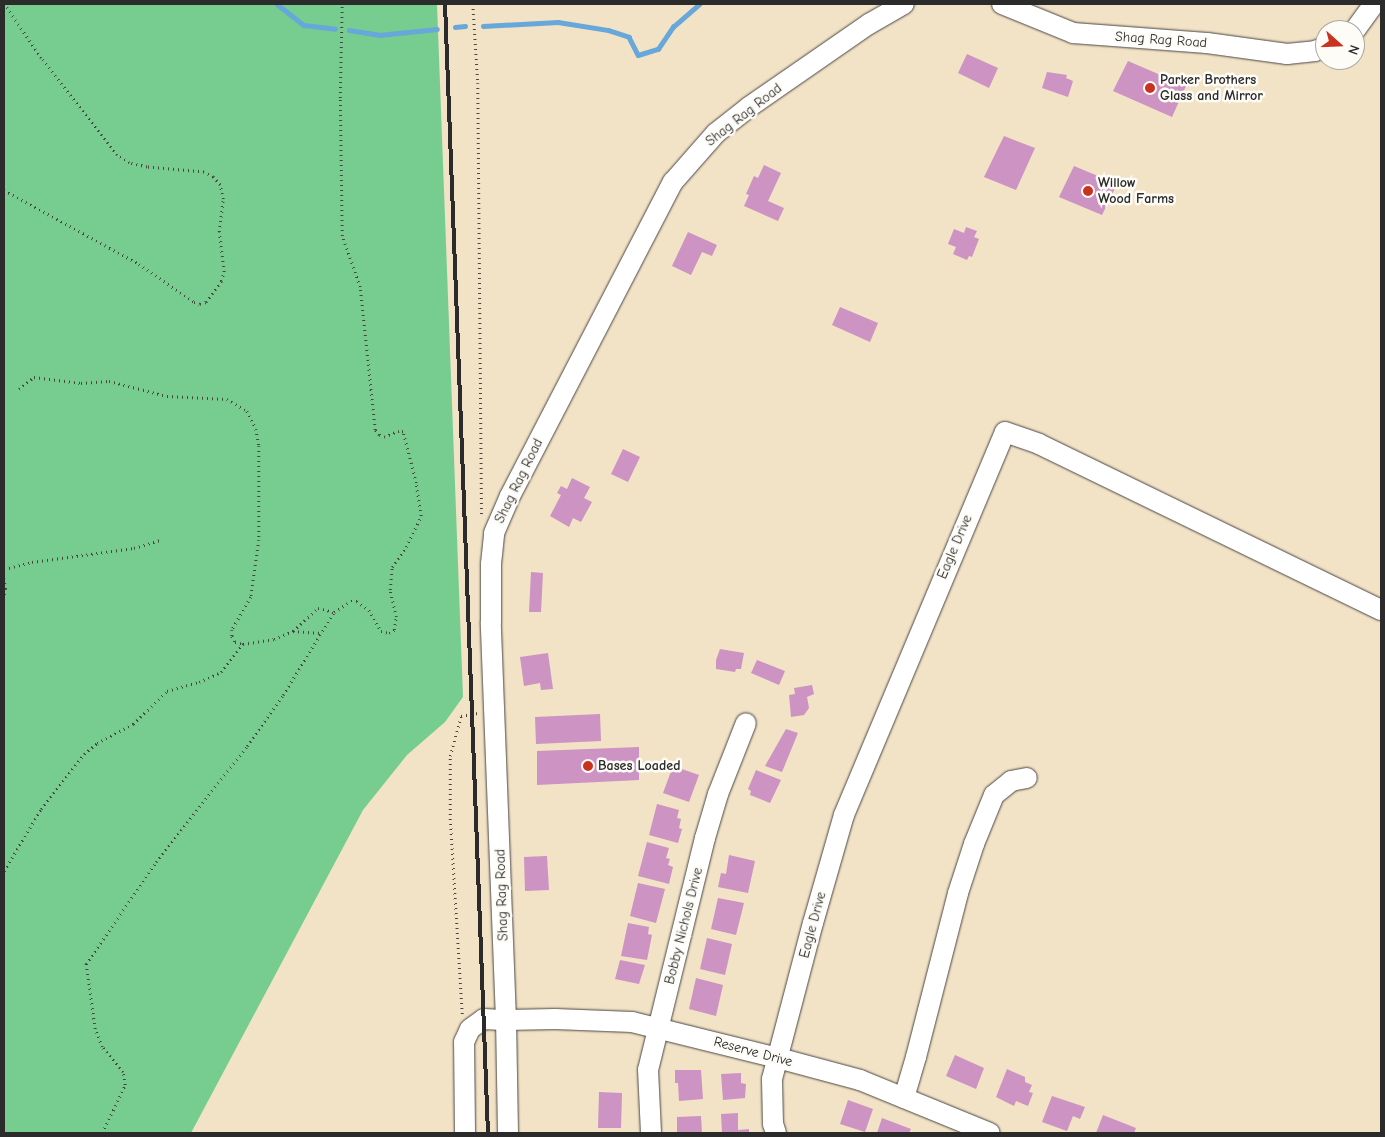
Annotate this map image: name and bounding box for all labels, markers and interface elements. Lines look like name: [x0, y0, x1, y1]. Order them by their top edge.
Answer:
north arrow: [1315, 20, 1365, 70]
street label: Shag Rag Road: [1114, 28, 1208, 52]
text: N: [1344, 43, 1363, 57]
place label: Parker Brothers Glass and Mirror: [1160, 72, 1263, 104]
street label: Shag Rag Road: [702, 80, 786, 150]
marker: Parker Brothers Glass and Mirror: [1144, 82, 1156, 94]
place label: Willow Wood Farms: [1098, 175, 1174, 208]
marker: Willow Wood Farms: [1082, 185, 1094, 197]
street label: Shag Rag Road: [491, 436, 547, 526]
street label: Eagle Drive: [934, 512, 976, 582]
place label: Bases Loaded: [598, 758, 680, 774]
marker: Bases Loaded: [582, 760, 594, 772]
street label: Shag Rag Road: [492, 849, 512, 941]
street label: Bobby Nichols Drive: [661, 866, 707, 986]
street label: Eagle Drive: [796, 890, 830, 960]
street label: Reserve Drive: [712, 1033, 794, 1071]

